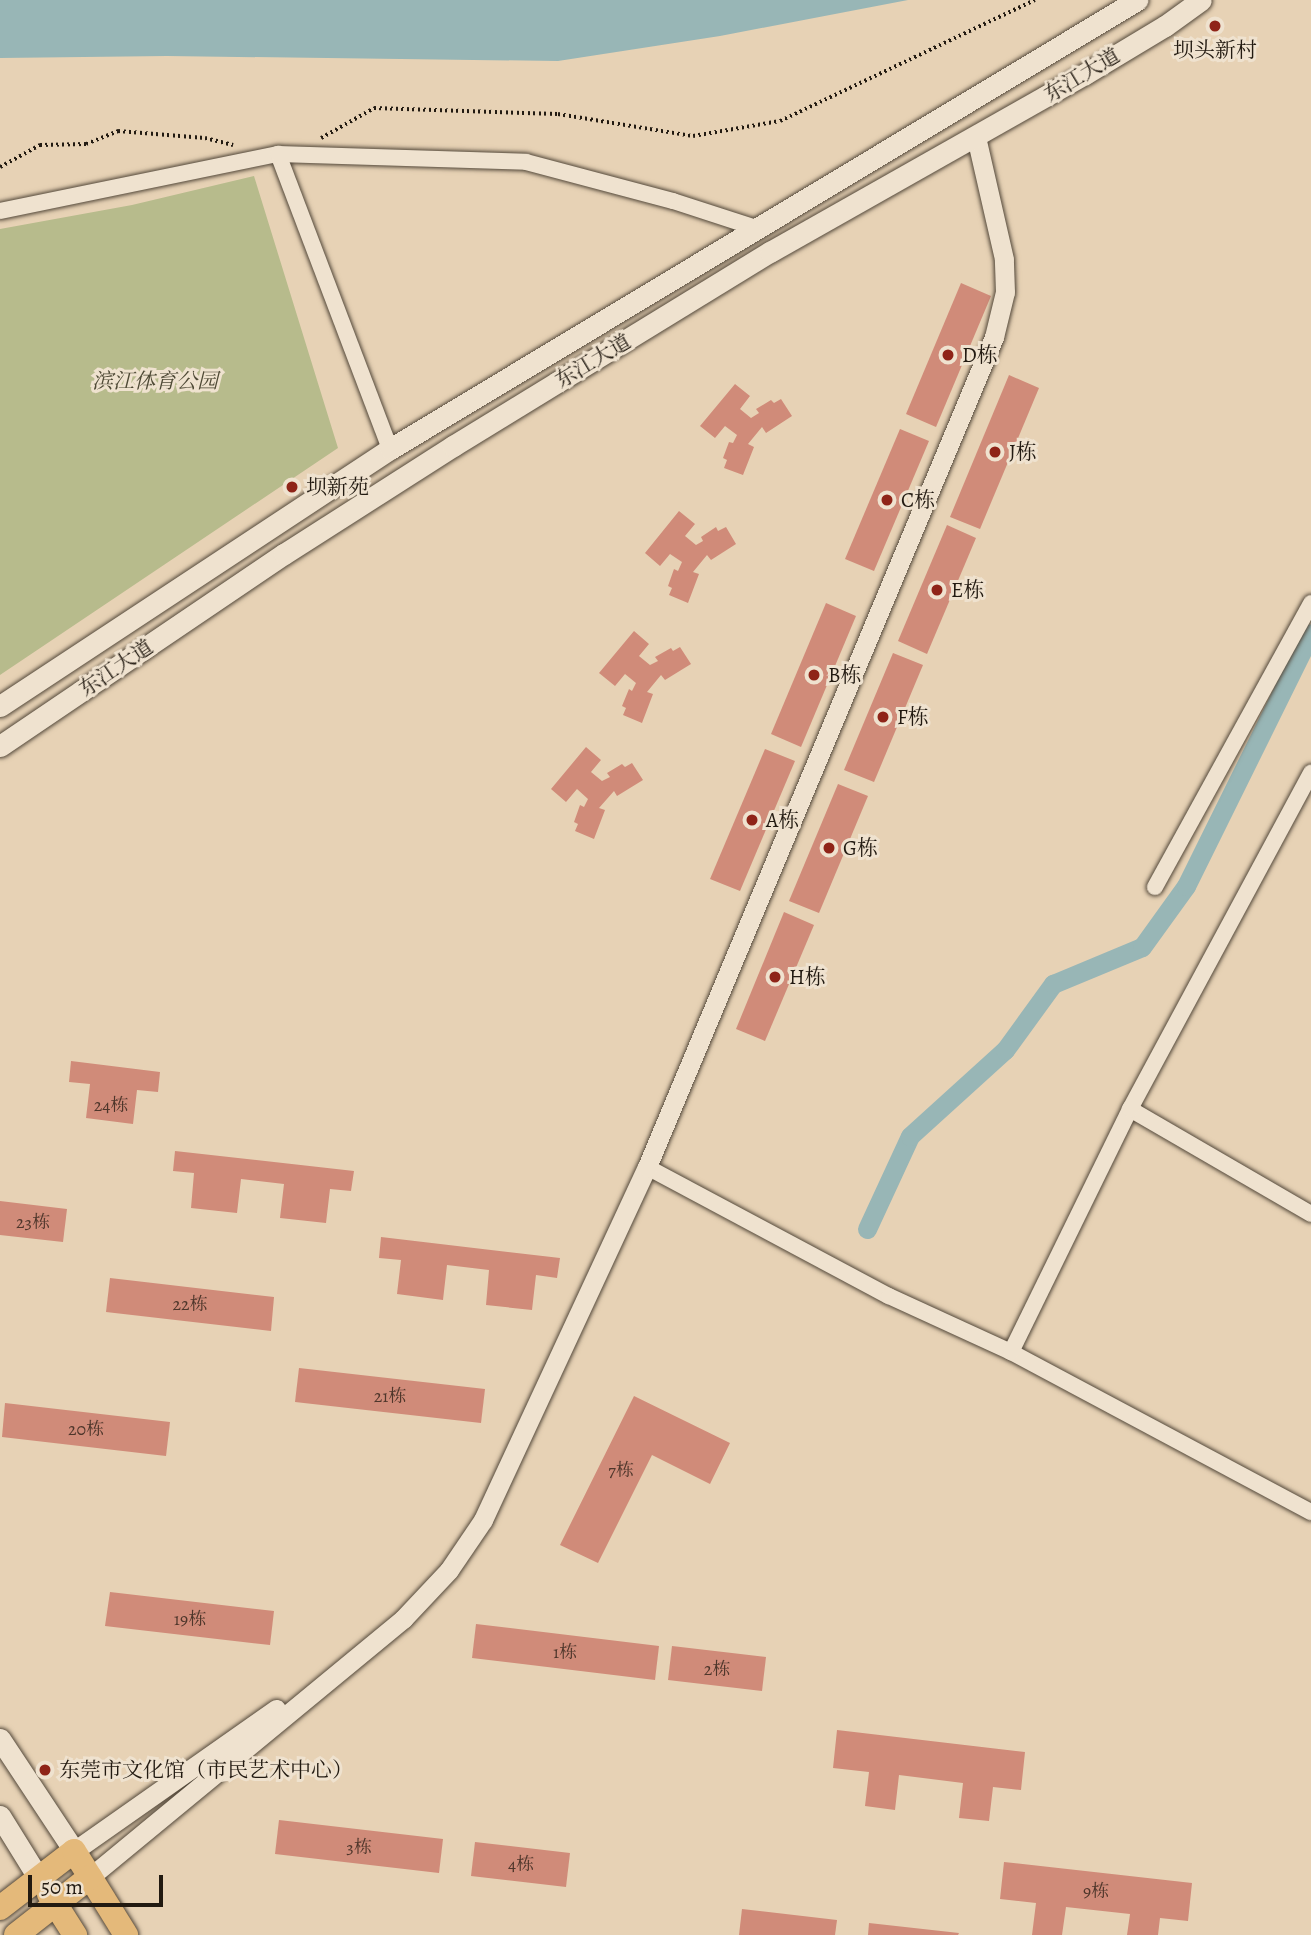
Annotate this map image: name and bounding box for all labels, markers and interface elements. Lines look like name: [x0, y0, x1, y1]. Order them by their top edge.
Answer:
marker: 坝头新村: [1207, 18, 1223, 34]
place label: 坝头新村: [1173, 37, 1257, 63]
street label: 东江大道: [1040, 43, 1124, 107]
street label: 东江大道: [551, 329, 635, 393]
place label: D栋: [962, 342, 998, 368]
marker: D栋: [940, 347, 956, 363]
park label: 滨江体育公园: [92, 368, 218, 394]
place label: J栋: [1009, 439, 1037, 465]
marker: J栋: [987, 444, 1003, 460]
place label: 坝新苑: [306, 474, 369, 500]
marker: 坝新苑: [284, 479, 300, 495]
place label: C栋: [901, 487, 935, 513]
marker: C栋: [879, 492, 895, 508]
place label: E栋: [951, 577, 984, 603]
marker: E栋: [929, 582, 945, 598]
street label: 东江大道: [74, 634, 158, 702]
place label: B栋: [828, 662, 862, 688]
marker: B栋: [806, 667, 822, 683]
place label: F栋: [897, 704, 929, 730]
marker: F栋: [875, 709, 891, 725]
place label: A栋: [766, 807, 799, 833]
marker: A栋: [744, 812, 760, 828]
place label: G栋: [843, 835, 878, 861]
marker: G栋: [821, 840, 837, 856]
place label: H栋: [789, 964, 826, 990]
marker: H栋: [767, 969, 783, 985]
house number: 24栋: [94, 1094, 128, 1116]
house number: 23栋: [16, 1211, 50, 1233]
house number: 22栋: [172, 1293, 208, 1315]
house number: 21栋: [374, 1385, 406, 1407]
house number: 20栋: [68, 1418, 104, 1440]
house number: 7栋: [608, 1459, 634, 1481]
house number: 19栋: [174, 1608, 206, 1630]
house number: 1栋: [553, 1641, 577, 1663]
house number: 2栋: [704, 1658, 730, 1680]
place label: 东莞市文化馆（市民艺术中心）: [59, 1757, 353, 1783]
marker: 东莞市文化馆（市民艺术中心）: [37, 1762, 53, 1778]
house number: 3栋: [346, 1836, 372, 1858]
house number: 4栋: [508, 1853, 534, 1875]
scale bar: [32, 1862, 166, 1906]
text: 50 m: [41, 1873, 83, 1901]
house number: 9栋: [1083, 1880, 1109, 1902]

